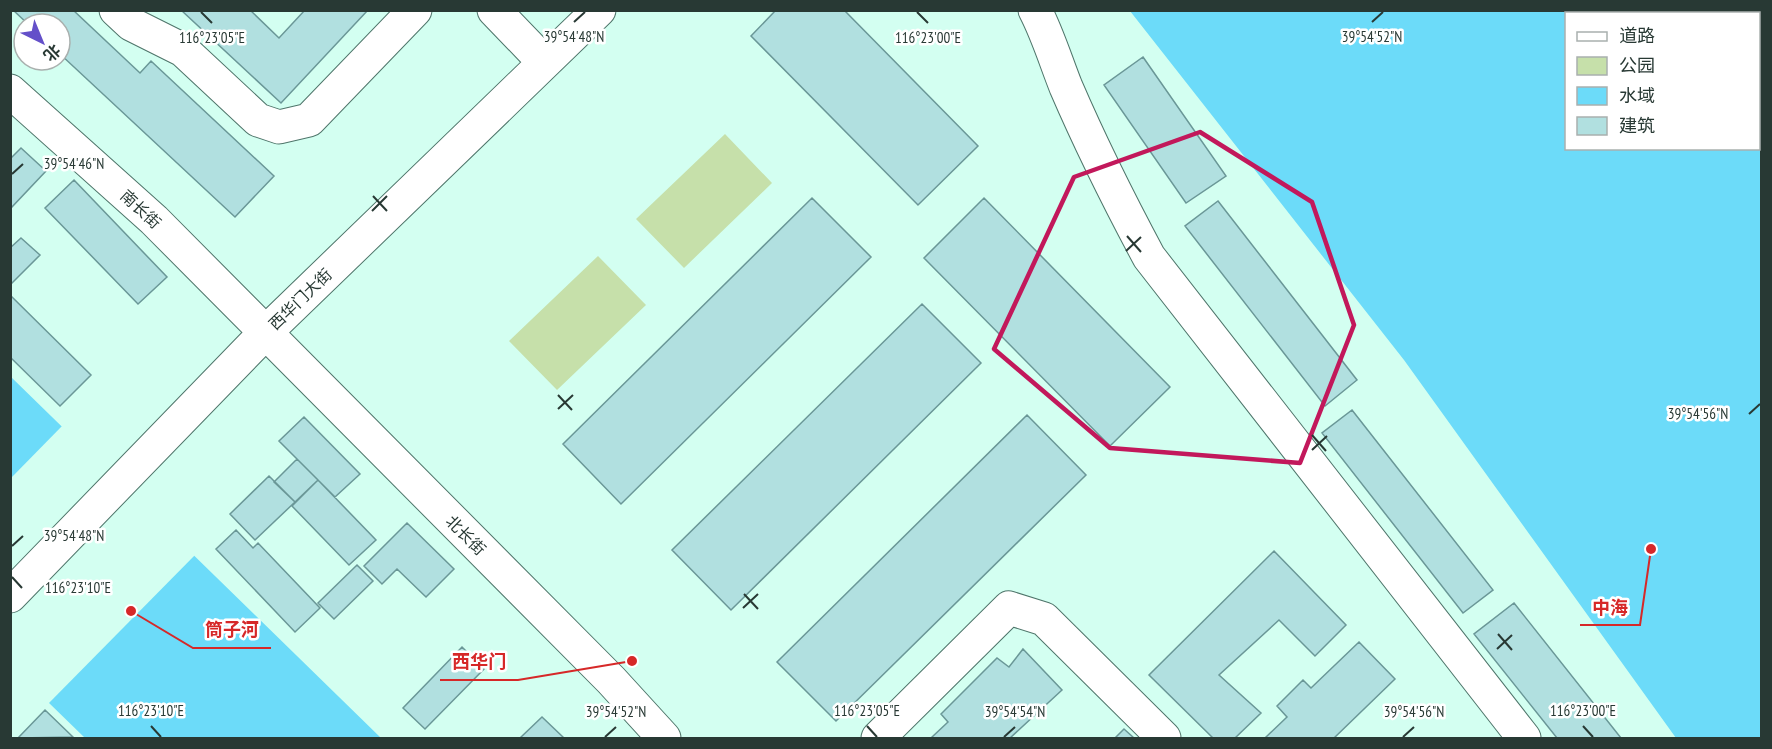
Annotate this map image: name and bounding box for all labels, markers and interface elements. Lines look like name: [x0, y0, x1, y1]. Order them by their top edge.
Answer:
north arrow: [12, 12, 72, 72]
legend: [1565, 12, 1760, 150]
text: 道路: [1619, 24, 1655, 47]
text: 39°54'48"N: [544, 27, 604, 46]
text: 39°54'52"N: [1342, 27, 1402, 46]
text: 116°23'05"E: [179, 28, 245, 47]
text: 116°23'00"E: [895, 28, 961, 47]
text: 北: [40, 40, 65, 66]
text: 公园: [1619, 54, 1655, 77]
text: 水域: [1619, 84, 1655, 107]
text: 建筑: [1619, 114, 1655, 137]
text: 39°54'46"N: [44, 154, 104, 173]
street label: 南长街: [117, 185, 165, 233]
street label: 西华门大街: [264, 264, 336, 334]
text: 39°54'56"N: [1668, 404, 1728, 423]
street label: 北长街: [442, 511, 490, 559]
text: 39°54'48"N: [44, 526, 104, 545]
text: 116°23'10"E: [45, 578, 111, 597]
callout: 中海: [1580, 589, 1640, 625]
text: 中海: [1592, 596, 1628, 619]
callout: 筒子河: [193, 612, 271, 648]
text: 筒子河: [205, 618, 259, 641]
callout: 西华门: [440, 644, 518, 680]
text: 西华门: [452, 650, 506, 673]
text: 116°23'10"E: [118, 701, 184, 720]
text: 116°23'05"E: [834, 701, 900, 720]
text: 116°23'00"E: [1550, 701, 1616, 720]
text: 39°54'52"N: [586, 702, 646, 721]
text: 39°54'54"N: [985, 702, 1045, 721]
text: 39°54'56"N: [1384, 702, 1444, 721]

